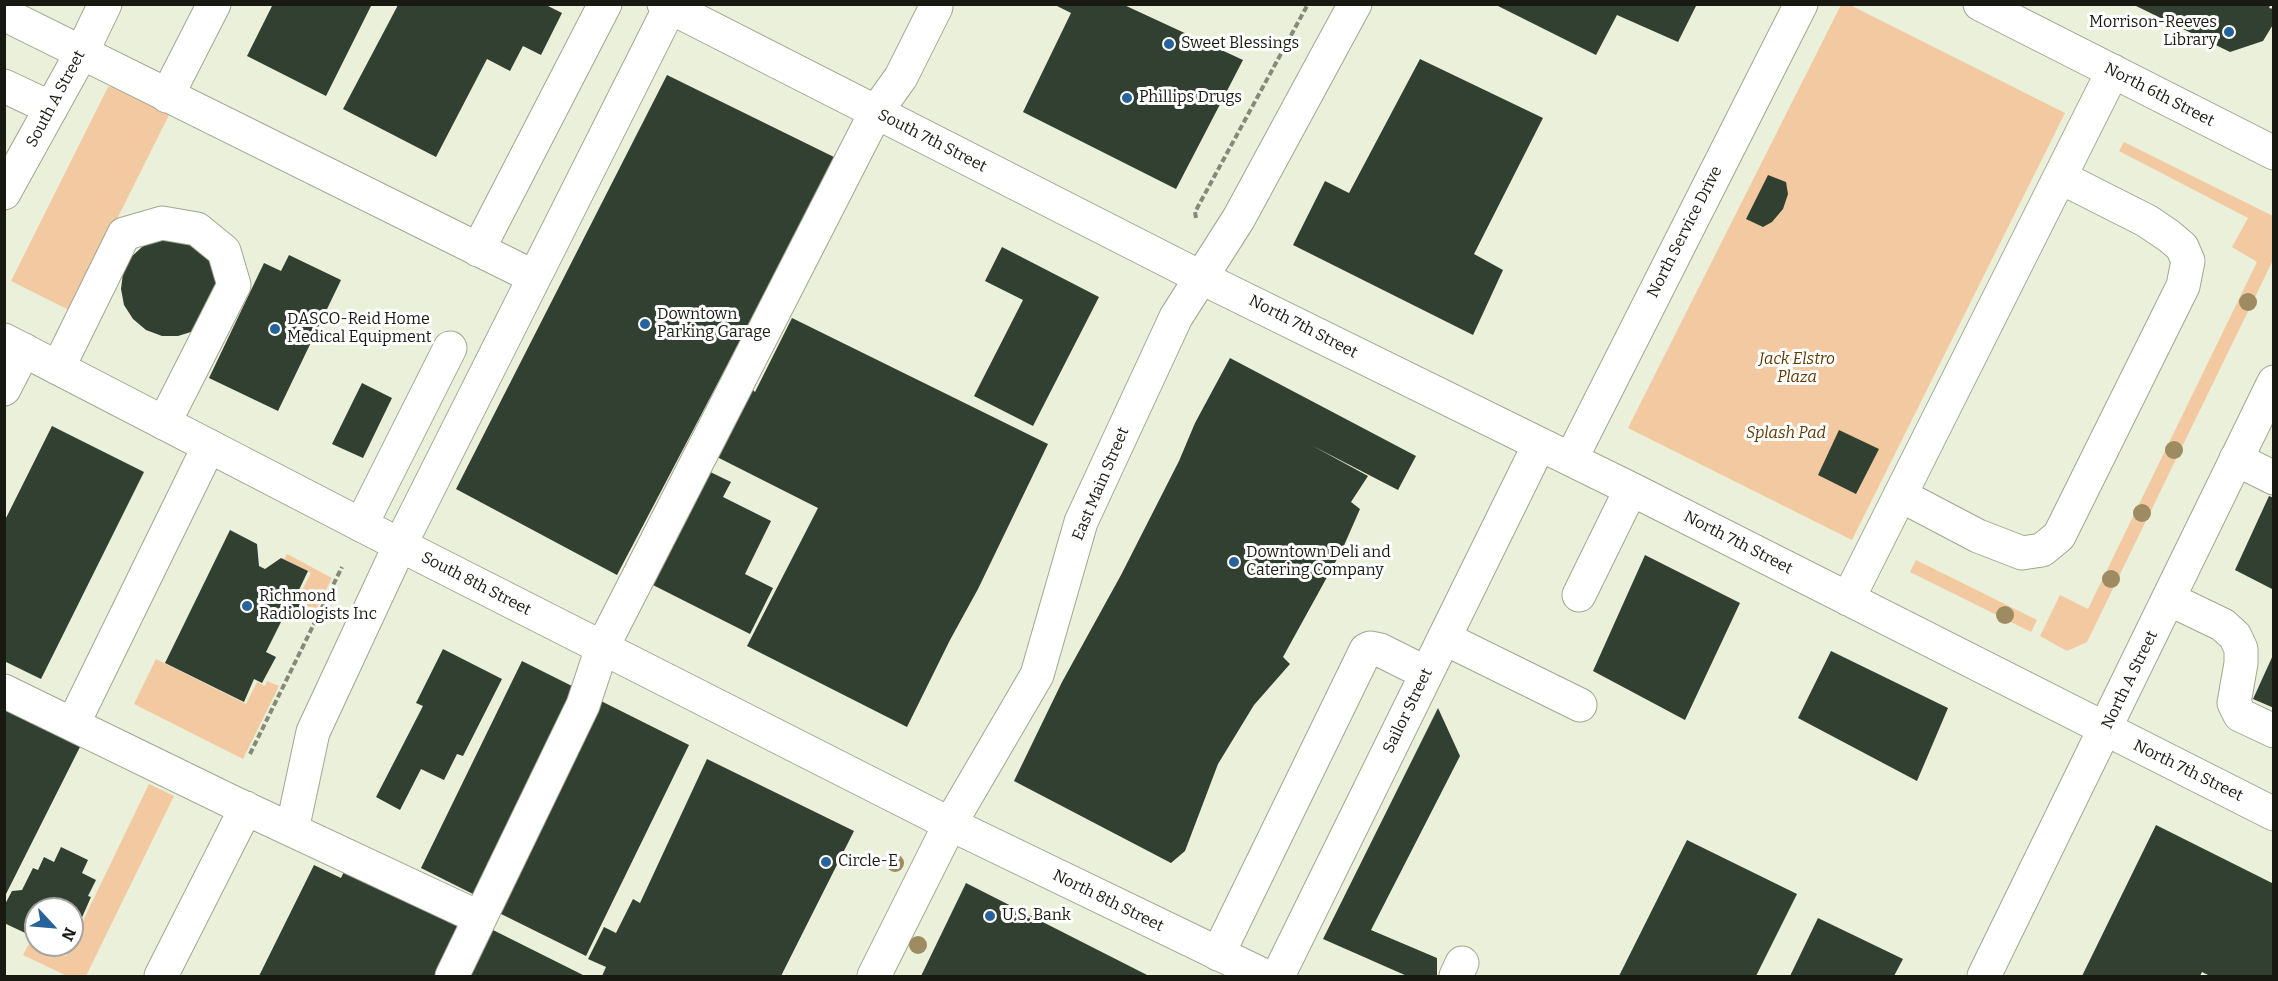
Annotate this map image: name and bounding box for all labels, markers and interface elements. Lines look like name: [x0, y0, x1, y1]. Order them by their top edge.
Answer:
place label: Morrison-Reeves Library: [2089, 13, 2217, 51]
marker: Morrison-Reeves Library: [2222, 25, 2236, 39]
place label: Sweet Blessings: [1181, 34, 1299, 54]
marker: Sweet Blessings: [1162, 37, 1176, 51]
street label: South A Street: [22, 47, 90, 151]
street label: North 6th Street: [2101, 59, 2217, 131]
place label: Phillips Drugs: [1139, 88, 1242, 108]
marker: Phillips Drugs: [1120, 91, 1134, 105]
street label: South 7th Street: [875, 105, 989, 177]
street label: North Service Drive: [1643, 163, 1727, 301]
street label: North 7th Street: [1245, 291, 1361, 363]
place label: Downtown Parking Garage: [657, 305, 771, 343]
place label: DASCO-Reid Home Medical Equipment: [287, 310, 432, 348]
marker: Downtown Parking Garage: [638, 317, 652, 331]
marker: DASCO-Reid Home Medical Equipment: [268, 322, 282, 336]
park label: Jack Elstro Plaza: [1759, 350, 1835, 388]
park label: Splash Pad: [1746, 424, 1826, 444]
street label: East Main Street: [1069, 425, 1133, 543]
street label: North 7th Street: [1680, 507, 1796, 579]
place label: Downtown Deli and Catering Company: [1246, 543, 1391, 581]
street label: South 8th Street: [418, 548, 534, 620]
marker: Downtown Deli and Catering Company: [1227, 555, 1241, 569]
place label: Richmond Radiologists Inc: [259, 587, 377, 625]
marker: Richmond Radiologists Inc: [240, 599, 254, 613]
street label: North A Street: [2098, 628, 2162, 732]
street label: Sailor Street: [1379, 665, 1437, 757]
street label: North 7th Street: [2130, 736, 2246, 806]
place label: Circle-E: [838, 852, 898, 872]
marker: Circle-E: [819, 855, 833, 869]
street label: North 8th Street: [1049, 866, 1167, 936]
north arrow: [24, 897, 84, 957]
place label: U.S. Bank: [1002, 906, 1071, 926]
marker: U.S. Bank: [983, 909, 997, 923]
text: N: [58, 925, 80, 944]

